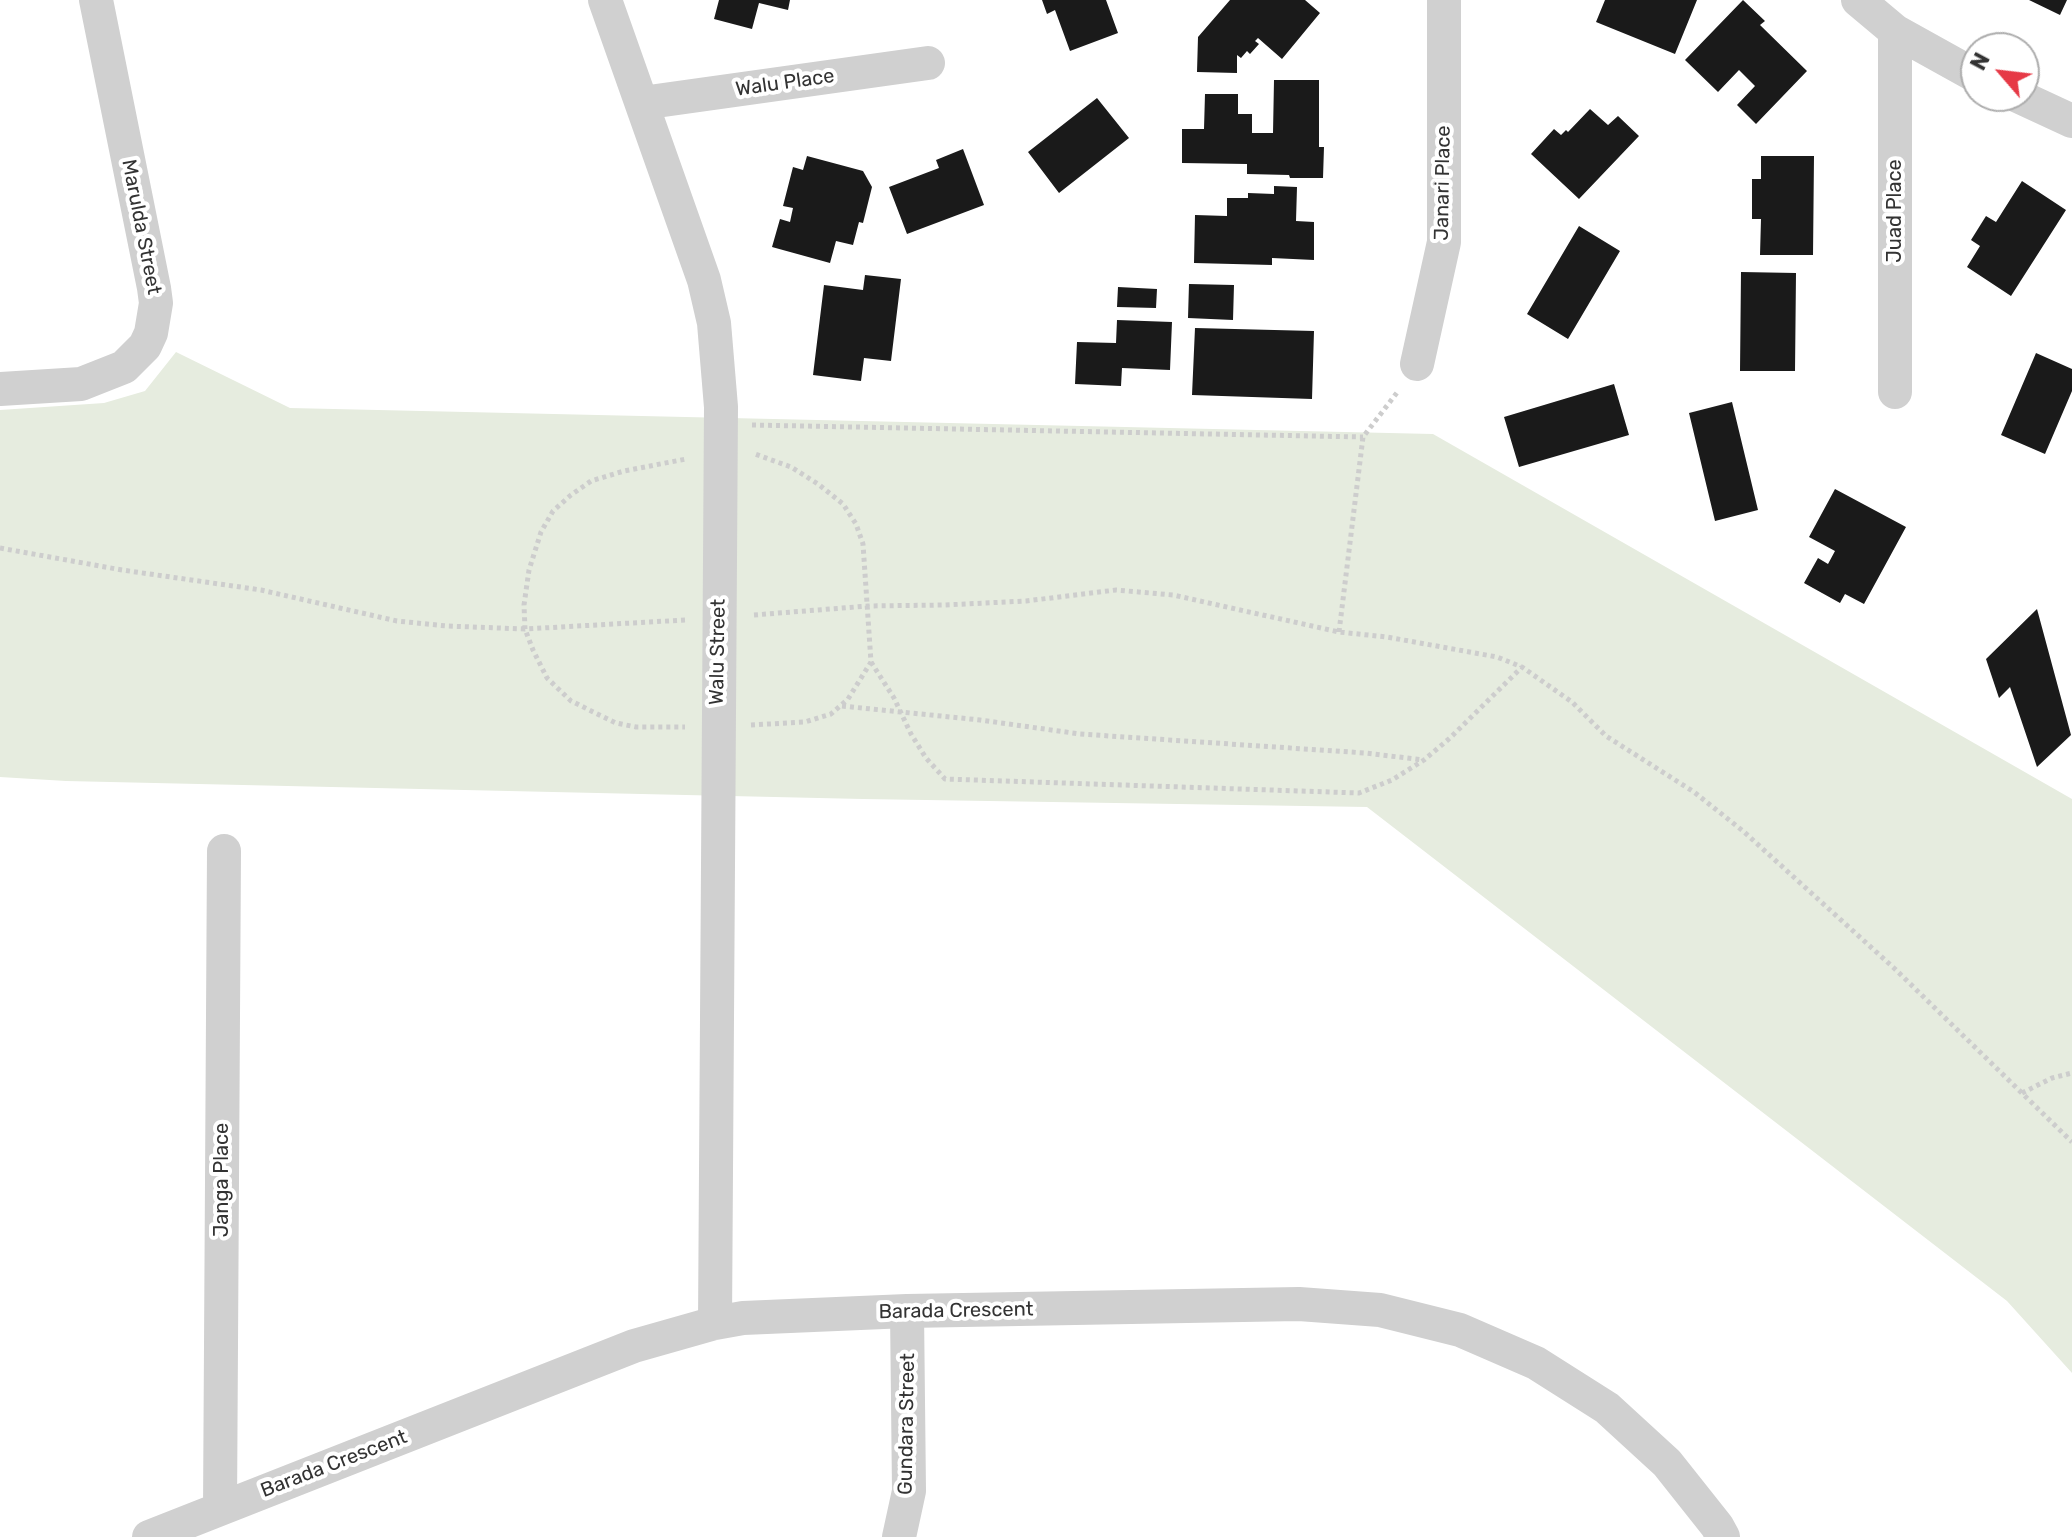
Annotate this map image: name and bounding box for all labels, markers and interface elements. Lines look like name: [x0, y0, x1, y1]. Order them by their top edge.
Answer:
north arrow: [1960, 32, 2040, 112]
text: N: [1964, 48, 1996, 75]
street label: Walu Place: [734, 64, 836, 102]
street label: Janari Place: [1430, 125, 1456, 241]
street label: Marulda Street: [116, 157, 166, 297]
street label: Juad Place: [1883, 159, 1907, 263]
street label: Walu Street: [705, 599, 731, 705]
street label: Janga Place: [210, 1123, 234, 1237]
street label: Barada Crescent: [878, 1298, 1034, 1324]
street label: Gundara Street: [894, 1353, 920, 1495]
street label: Barada Crescent: [257, 1425, 411, 1503]

